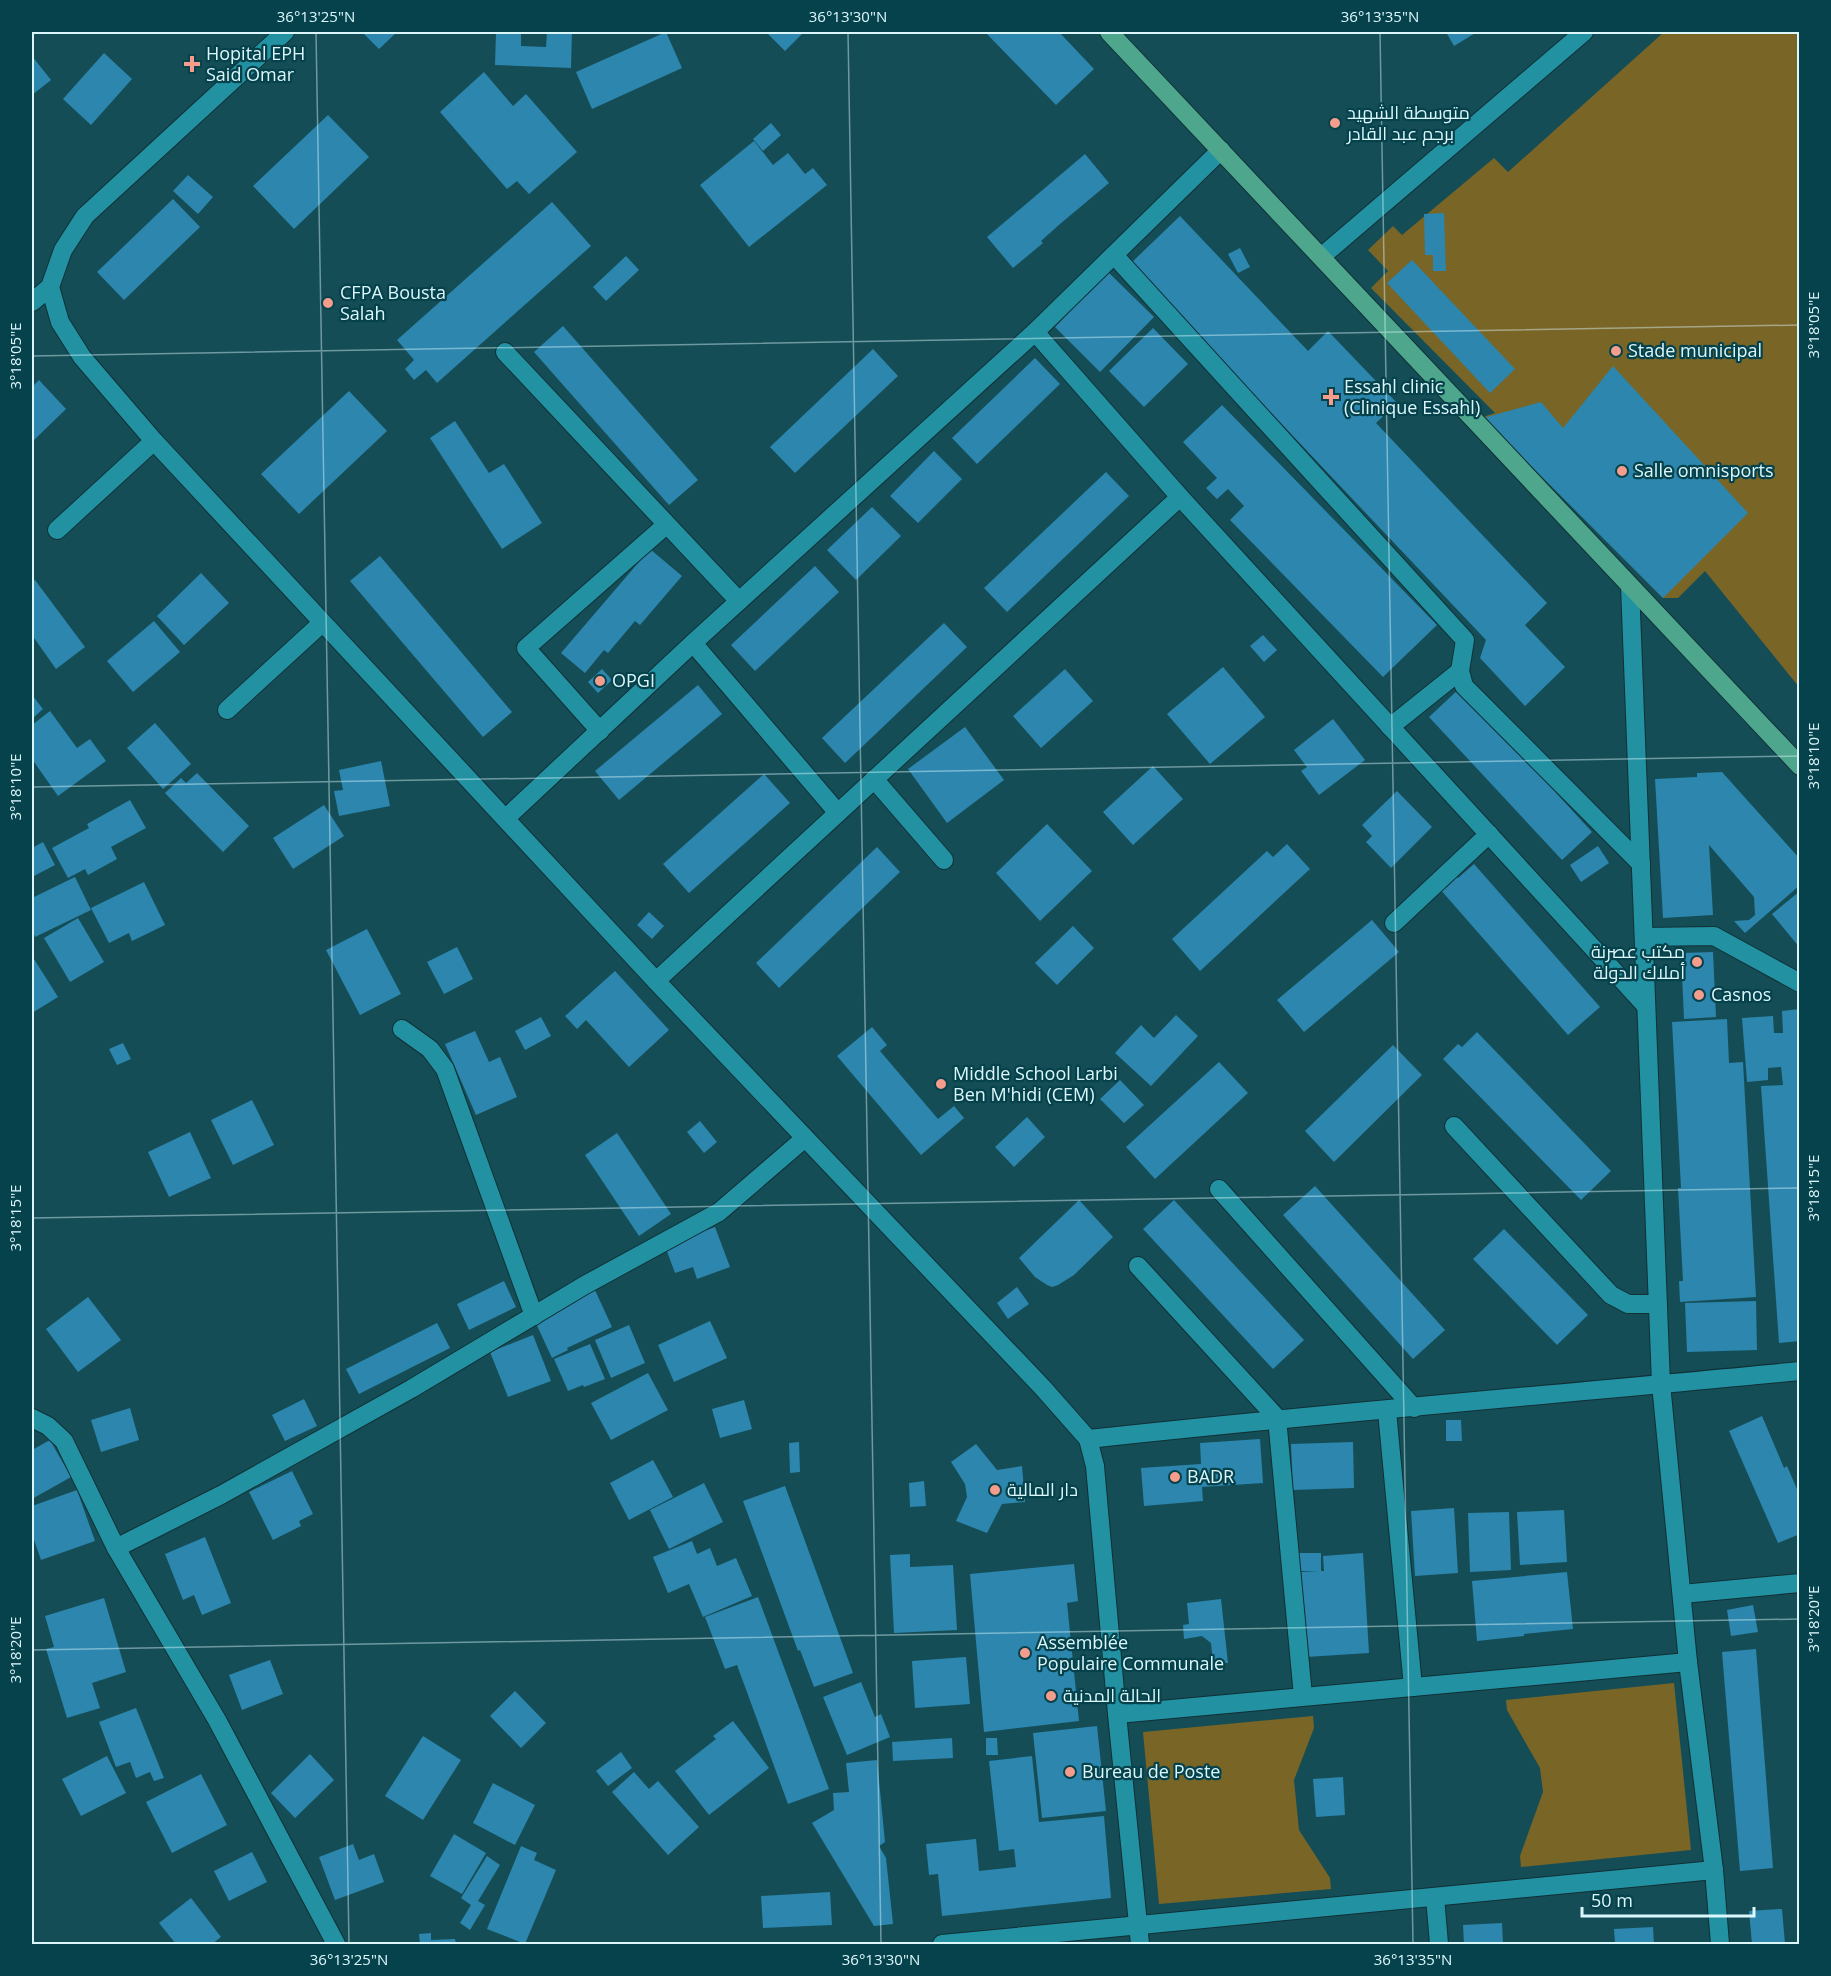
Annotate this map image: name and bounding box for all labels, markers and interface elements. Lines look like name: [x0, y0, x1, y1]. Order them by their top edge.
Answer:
text: 36°13'25"N: [277, 6, 355, 26]
text: 36°13'30"N: [809, 6, 887, 26]
text: 36°13'35"N: [1341, 6, 1419, 26]
place label: Hopital EPH Said Omar: [206, 41, 305, 86]
marker: Hopital EPH Said Omar: [183, 55, 201, 73]
place label: متوسطة الشهيد برجم عبد القادر: [1346, 100, 1470, 146]
marker: متوسطة الشهيد برجم عبد القادر: [1328, 116, 1342, 130]
place label: CFPA Bousta Salah: [340, 280, 446, 325]
text: 3°18'05"E: [1803, 292, 1823, 358]
marker: CFPA Bousta Salah: [321, 296, 335, 310]
text: 3°18'05"E: [5, 323, 25, 389]
place label: Stade municipal: [1628, 338, 1762, 362]
marker: Stade municipal: [1609, 344, 1623, 358]
place label: Essahl clinic (Clinique Essahl): [1344, 374, 1480, 419]
marker: Essahl clinic (Clinique Essahl): [1322, 388, 1340, 406]
place label: Salle omnisports: [1634, 458, 1774, 482]
marker: Salle omnisports: [1615, 464, 1629, 478]
place label: OPGI: [612, 668, 655, 692]
marker: OPGI: [593, 674, 607, 688]
text: 3°18'10"E: [1803, 723, 1823, 789]
text: 3°18'10"E: [5, 754, 25, 820]
place label: مكتب عصرنة أملاك الدولة: [1591, 939, 1685, 984]
marker: مكتب عصرنة أملاك الدولة: [1690, 955, 1704, 969]
place label: Casnos: [1711, 982, 1771, 1006]
marker: Casnos: [1692, 988, 1706, 1002]
place label: Middle School Larbi Ben M'hidi (CEM): [953, 1061, 1118, 1106]
marker: Middle School Larbi Ben M'hidi (CEM): [934, 1077, 948, 1091]
text: 3°18'15"E: [1803, 1155, 1823, 1221]
text: 3°18'15"E: [5, 1185, 25, 1251]
place label: BADR: [1187, 1464, 1234, 1488]
marker: BADR: [1168, 1470, 1182, 1484]
place label: دار المالية: [1007, 1477, 1078, 1501]
marker: دار المالية: [988, 1483, 1002, 1497]
text: 3°18'20"E: [1803, 1586, 1823, 1652]
text: 3°18'20"E: [5, 1617, 25, 1683]
place label: Assemblée Populaire Communale: [1037, 1630, 1224, 1675]
marker: Assemblée Populaire Communale: [1018, 1646, 1032, 1660]
place label: الحالة المدنية: [1063, 1683, 1161, 1707]
marker: الحالة المدنية: [1044, 1689, 1058, 1703]
place label: Bureau de Poste: [1082, 1759, 1220, 1783]
marker: Bureau de Poste: [1063, 1765, 1077, 1779]
scale bar: [1582, 1880, 1754, 1918]
text: 50 m: [1591, 1888, 1633, 1912]
text: 36°13'25"N: [310, 1949, 388, 1969]
text: 36°13'30"N: [842, 1949, 920, 1969]
text: 36°13'35"N: [1374, 1949, 1452, 1969]

